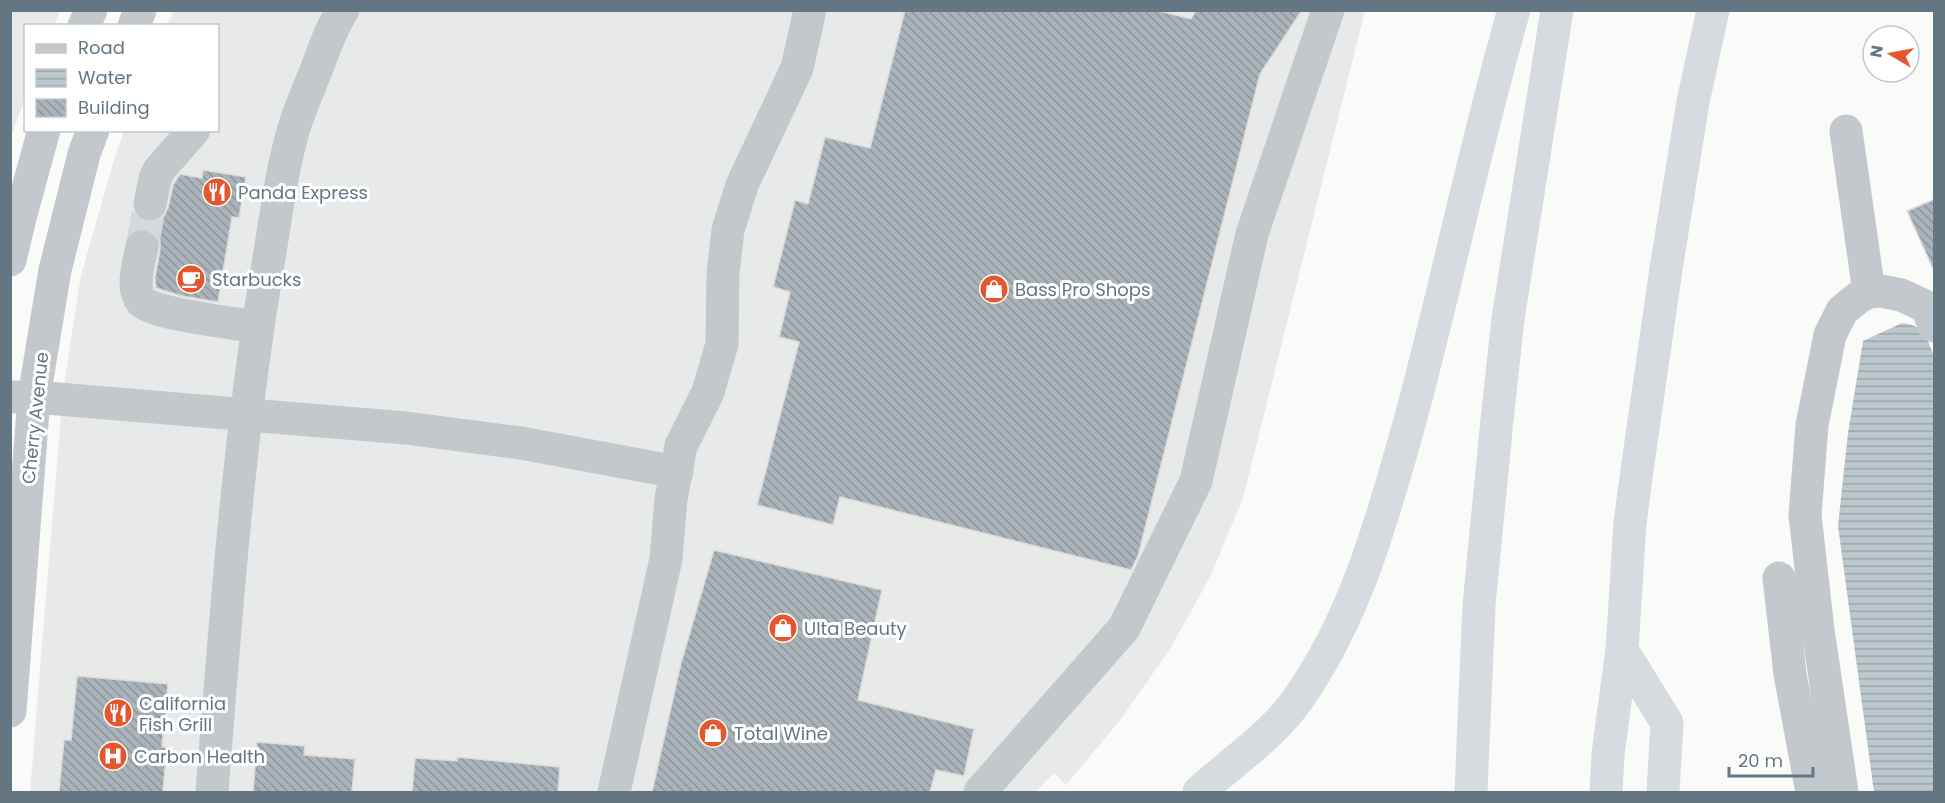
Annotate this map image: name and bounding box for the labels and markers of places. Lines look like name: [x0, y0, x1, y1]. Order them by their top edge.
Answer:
restaurant icon: Panda Express: [201, 176, 233, 208]
place label: Panda Express: [238, 180, 368, 205]
cafe icon: Starbucks: [175, 263, 207, 295]
place label: Starbucks: [212, 267, 301, 292]
shop icon: Bass Pro Shops: [978, 273, 1010, 305]
place label: Bass Pro Shops: [1015, 277, 1150, 302]
shop icon: Ulta Beauty: [767, 612, 799, 644]
place label: Ulta Beauty: [804, 616, 907, 641]
place label: California Fish Grill: [139, 691, 226, 737]
restaurant icon: California Fish Grill: [102, 697, 134, 729]
shop icon: Total Wine: [697, 717, 729, 749]
place label: Total Wine: [734, 721, 828, 746]
hospital icon: Carbon Health: [97, 740, 129, 772]
place label: Carbon Health: [134, 744, 265, 769]

